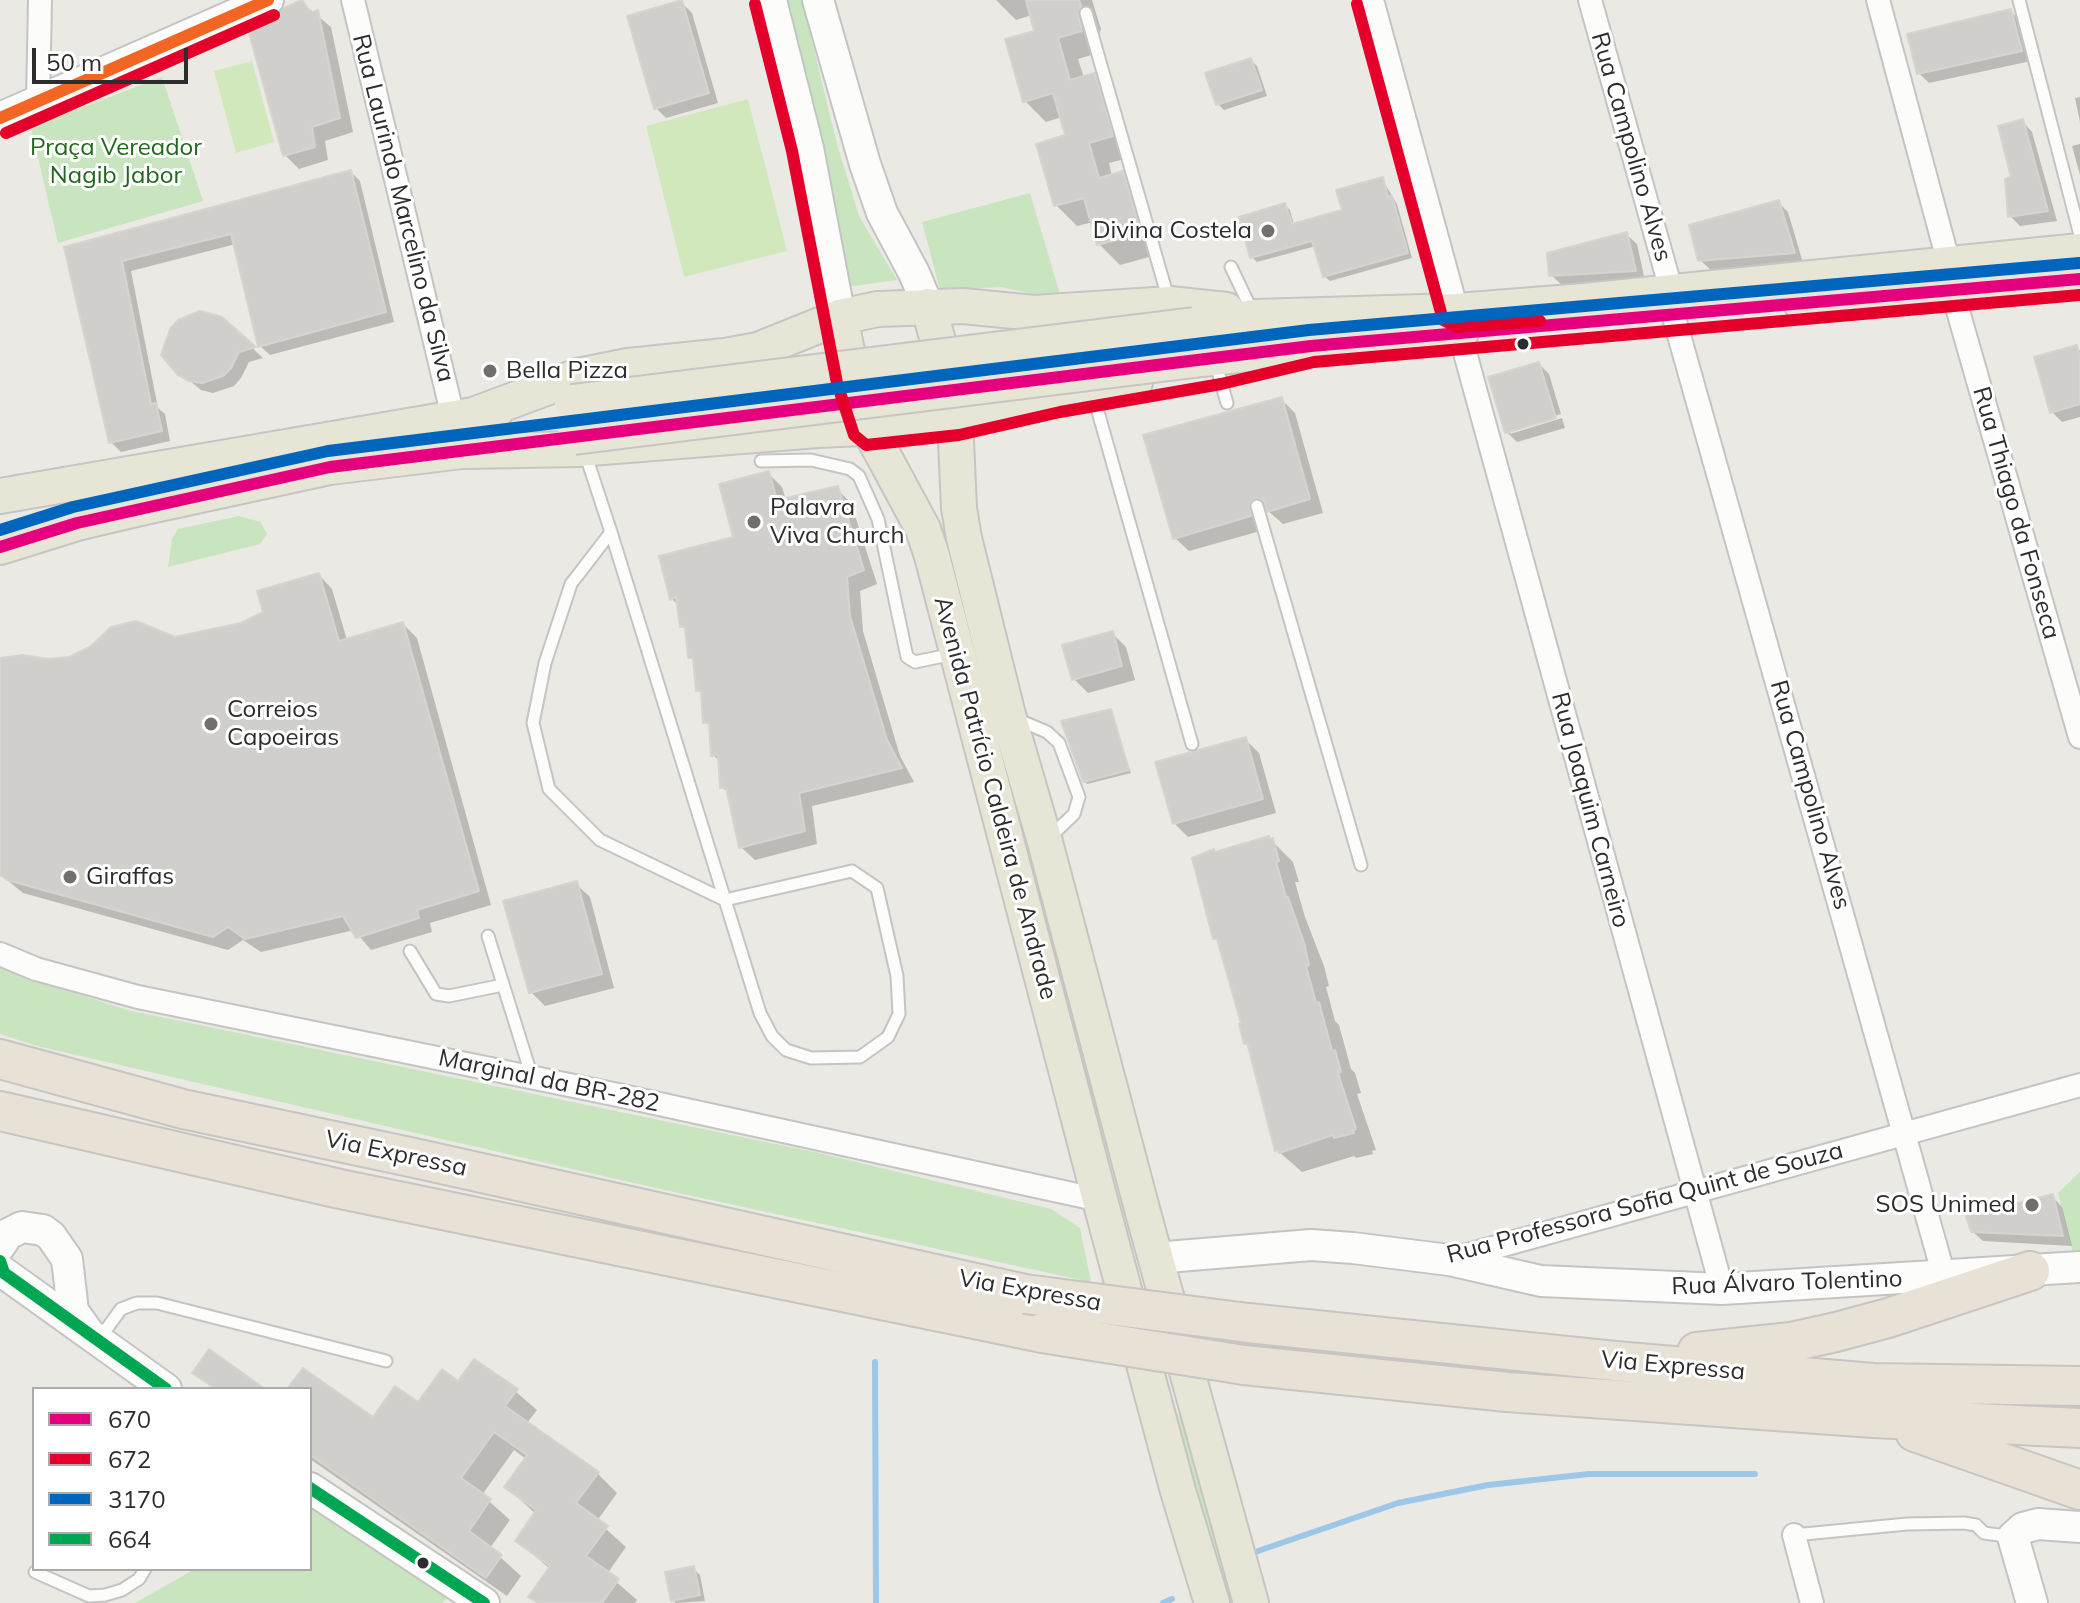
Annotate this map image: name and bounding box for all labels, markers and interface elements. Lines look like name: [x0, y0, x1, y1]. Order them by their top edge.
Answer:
street label: Rua Campolino Alves: [1584, 29, 1678, 265]
street label: Rua Laurindo Marcelino da Silva: [346, 31, 460, 385]
scale bar: [36, 32, 192, 82]
text: 50 m: [46, 47, 102, 77]
park label: Praça Vereador Nagib Jabor: [30, 134, 202, 190]
place label: Divina Costela: [1093, 217, 1252, 245]
marker: Divina Costela: [1259, 222, 1277, 240]
unlabelled marker: [1515, 336, 1531, 352]
place label: Bella Pizza: [506, 357, 628, 385]
marker: Bella Pizza: [481, 362, 499, 380]
street label: Rua Thiago da Fonseca: [1966, 383, 2066, 643]
place label: Palavra Viva Church: [770, 494, 904, 550]
marker: Palavra Viva Church: [745, 513, 763, 531]
street label: Avenida Patrício Caldeira de Andrade: [927, 593, 1063, 1003]
street label: Rua Campolino Alves: [1763, 677, 1857, 913]
street label: Rua Joaquim Carneiro: [1545, 689, 1635, 931]
place label: Correios Capoeiras: [227, 696, 339, 752]
marker: Correios Capoeiras: [202, 715, 220, 733]
place label: Giraffas: [86, 863, 174, 891]
marker: Giraffas: [61, 868, 79, 886]
street label: Marginal da BR-282: [436, 1043, 662, 1119]
street label: Via Expressa: [322, 1125, 470, 1183]
street label: Rua Professora Sofia Quint de Souza: [1444, 1136, 1846, 1270]
place label: SOS Unimed: [1875, 1191, 2016, 1219]
marker: SOS Unimed: [2023, 1196, 2041, 1214]
street label: Via Expressa: [956, 1264, 1104, 1318]
street label: Rua Álvaro Tolentino: [1671, 1265, 1903, 1301]
street label: Via Expressa: [1600, 1345, 1746, 1387]
legend: [32, 1387, 312, 1571]
text: 670: [108, 1404, 151, 1434]
text: 672: [108, 1444, 151, 1474]
text: 3170: [108, 1484, 166, 1514]
text: 664: [108, 1524, 151, 1554]
unlabelled marker: [415, 1555, 431, 1571]

